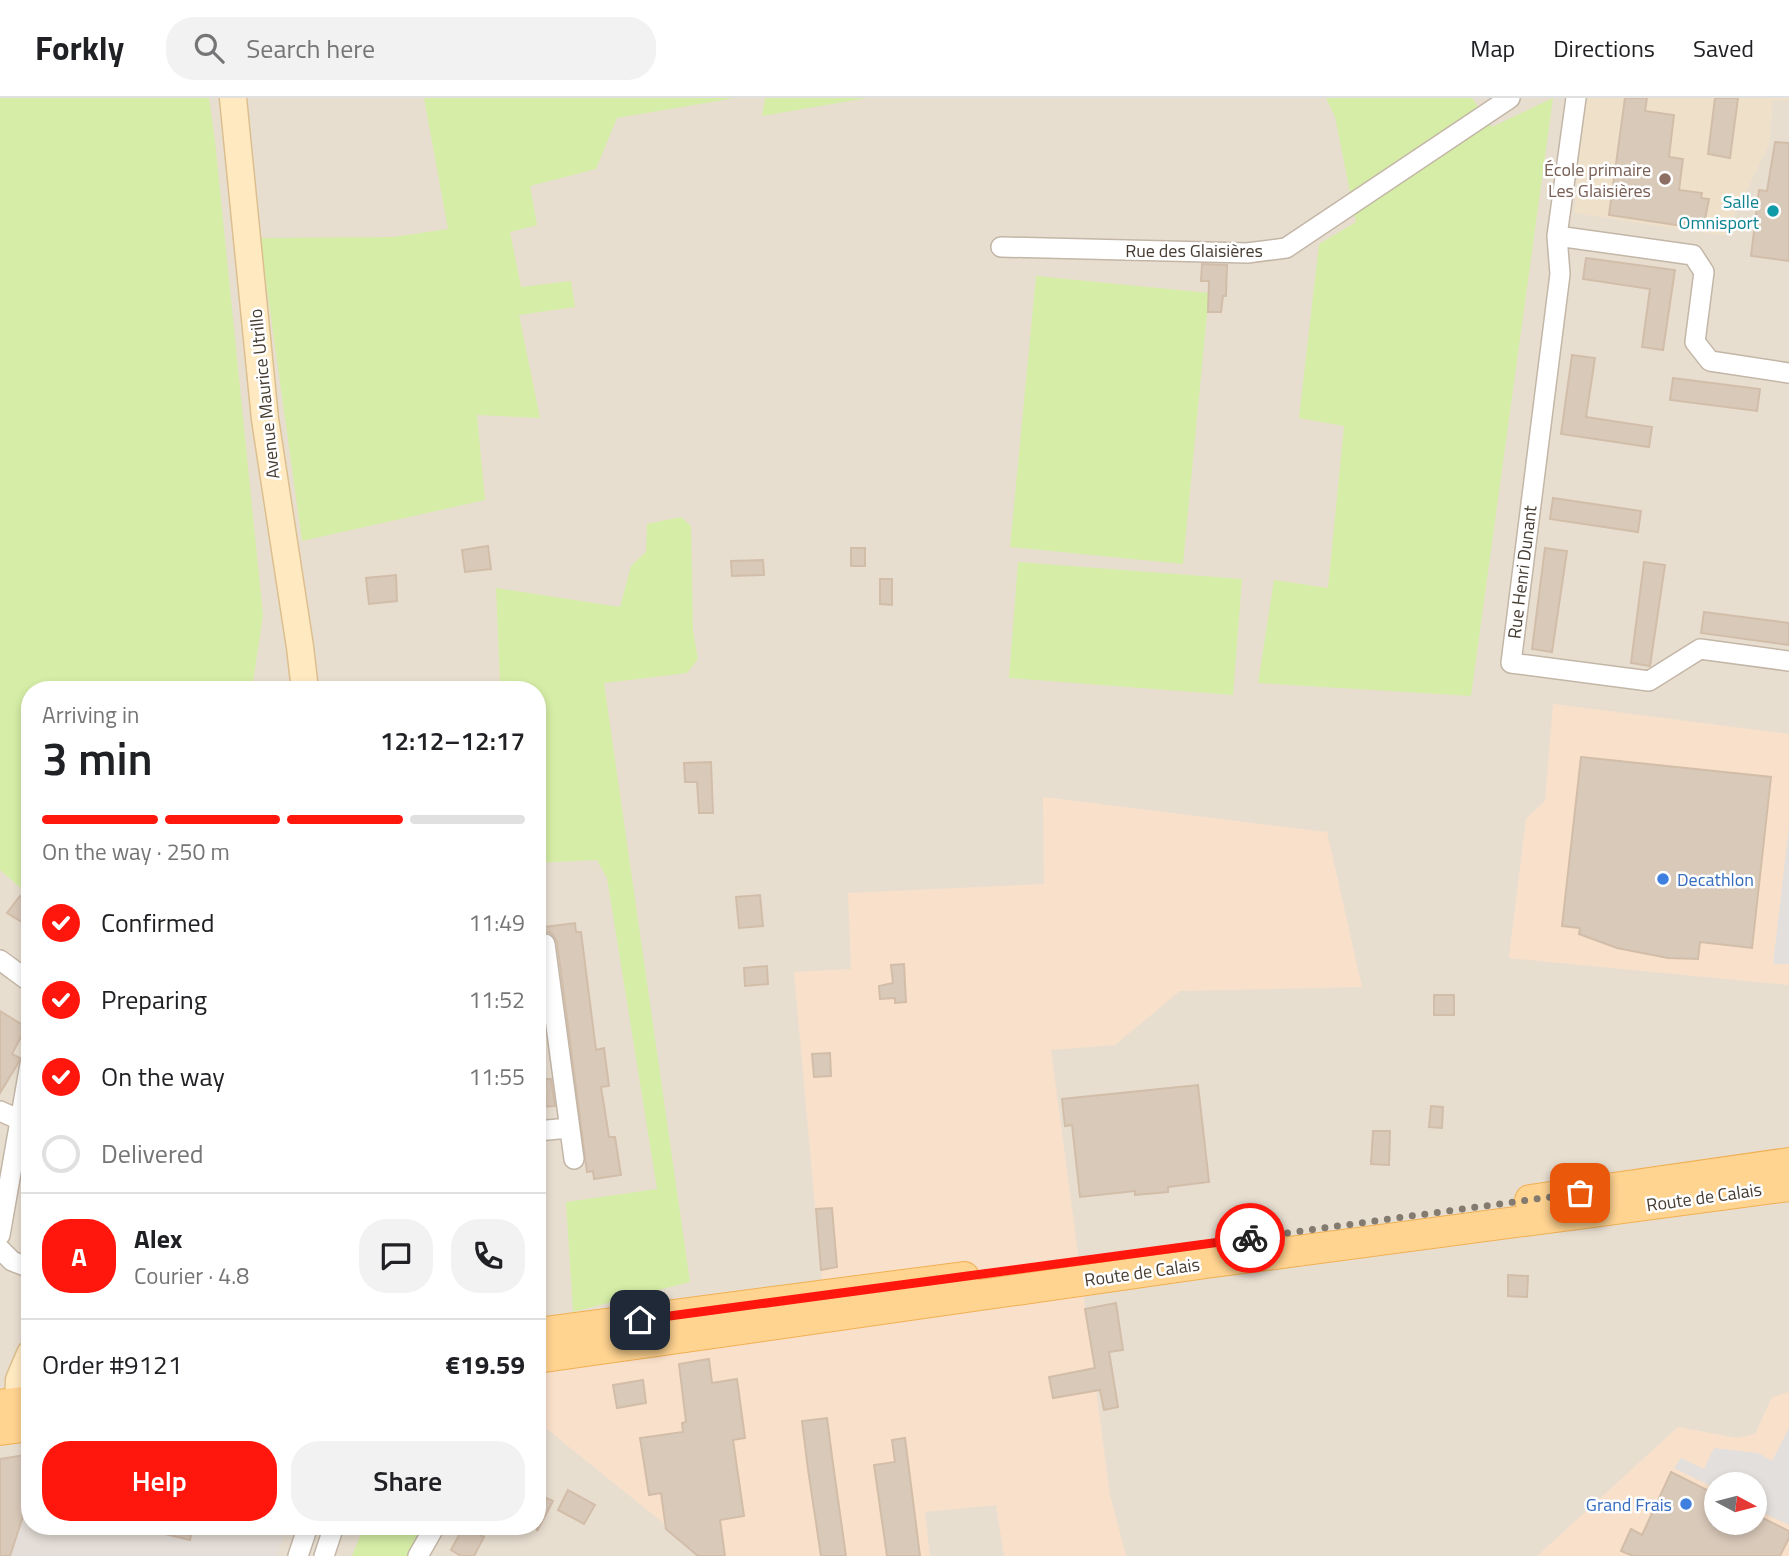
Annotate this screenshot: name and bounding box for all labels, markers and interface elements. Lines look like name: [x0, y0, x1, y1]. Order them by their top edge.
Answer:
search box: [166, 17, 656, 80]
text: Forkly: [35, 23, 124, 73]
icon: search: [190, 29, 228, 67]
text: Search here: [246, 29, 375, 68]
text: Map: [1470, 30, 1515, 66]
text: Directions: [1553, 30, 1655, 66]
text: Saved: [1693, 30, 1754, 66]
place label: École primaire Les Glaisières: [1544, 156, 1651, 204]
marker: École primaire Les Glaisières: [1657, 171, 1673, 187]
place label: Salle Omnisport: [1679, 188, 1760, 236]
marker: Salle Omnisport: [1765, 203, 1781, 219]
street label: Rue des Glaisières: [1125, 237, 1263, 264]
street label: Avenue Maurice Utrillo: [242, 308, 286, 480]
street label: Rue Henri Dunant: [1500, 503, 1544, 640]
text: Arriving in: [42, 697, 139, 732]
text: 12:12–12:17: [380, 721, 525, 760]
text: 3 min: [42, 723, 153, 793]
text: On the way · 250 m: [42, 834, 230, 869]
place label: Decathlon: [1677, 866, 1754, 893]
marker: Decathlon: [1655, 871, 1671, 887]
text: Confirmed: [101, 903, 215, 942]
icon: check: [42, 904, 80, 942]
text: 11:49: [468, 905, 525, 940]
text: Preparing: [101, 980, 207, 1019]
icon: check: [42, 981, 80, 1019]
text: 11:52: [468, 982, 525, 1017]
text: On the way: [101, 1057, 225, 1096]
icon: check: [42, 1058, 80, 1096]
text: 11:55: [468, 1059, 525, 1094]
text: Delivered: [101, 1134, 204, 1173]
pin: [1550, 1163, 1610, 1223]
icon: bag: [1561, 1174, 1599, 1212]
street label: Route de Calais: [1645, 1176, 1763, 1218]
courier: [1215, 1203, 1285, 1273]
text: Alex: [134, 1219, 182, 1258]
button: chat: [359, 1219, 433, 1293]
button: phone: [451, 1219, 525, 1293]
icon: bike: [1231, 1219, 1269, 1257]
text: A: [71, 1237, 87, 1276]
street label: Route de Calais: [1083, 1251, 1201, 1293]
text: Courier · 4.8: [134, 1258, 249, 1293]
pin: [610, 1290, 670, 1350]
icon: home: [621, 1301, 659, 1339]
text: Order #9121: [42, 1345, 182, 1384]
text: €19.59: [446, 1345, 525, 1384]
button: Help: [42, 1441, 277, 1521]
button: Share: [291, 1441, 525, 1521]
north arrow: [1704, 1472, 1768, 1535]
map controls: [1704, 1472, 1767, 1535]
place label: Grand Frais: [1586, 1491, 1672, 1518]
marker: Grand Frais: [1678, 1496, 1694, 1512]

